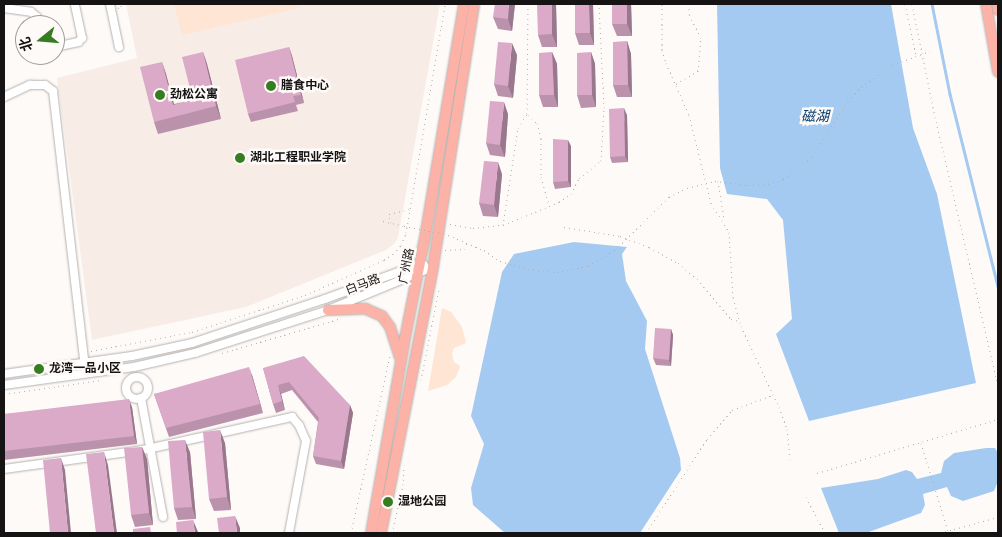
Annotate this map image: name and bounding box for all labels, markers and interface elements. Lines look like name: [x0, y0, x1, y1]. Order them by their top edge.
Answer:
north arrow: [15, 15, 65, 65]
text: 北: [16, 35, 36, 53]
place label: 膳食中心: [281, 79, 329, 93]
marker: 膳食中心: [265, 80, 277, 92]
place label: 劲松公寓: [170, 88, 218, 102]
marker: 劲松公寓: [154, 89, 166, 101]
water label: 磁湖: [801, 109, 829, 125]
place label: 湖北工程职业学院: [250, 151, 346, 165]
marker: 湖北工程职业学院: [234, 152, 246, 164]
street label: 广州路: [396, 247, 418, 285]
street label: 白马路: [344, 272, 382, 298]
place label: 龙湾一品小区: [49, 362, 121, 376]
marker: 龙湾一品小区: [33, 363, 45, 375]
place label: 湿地公园: [398, 495, 446, 509]
marker: 湿地公园: [382, 496, 394, 508]

